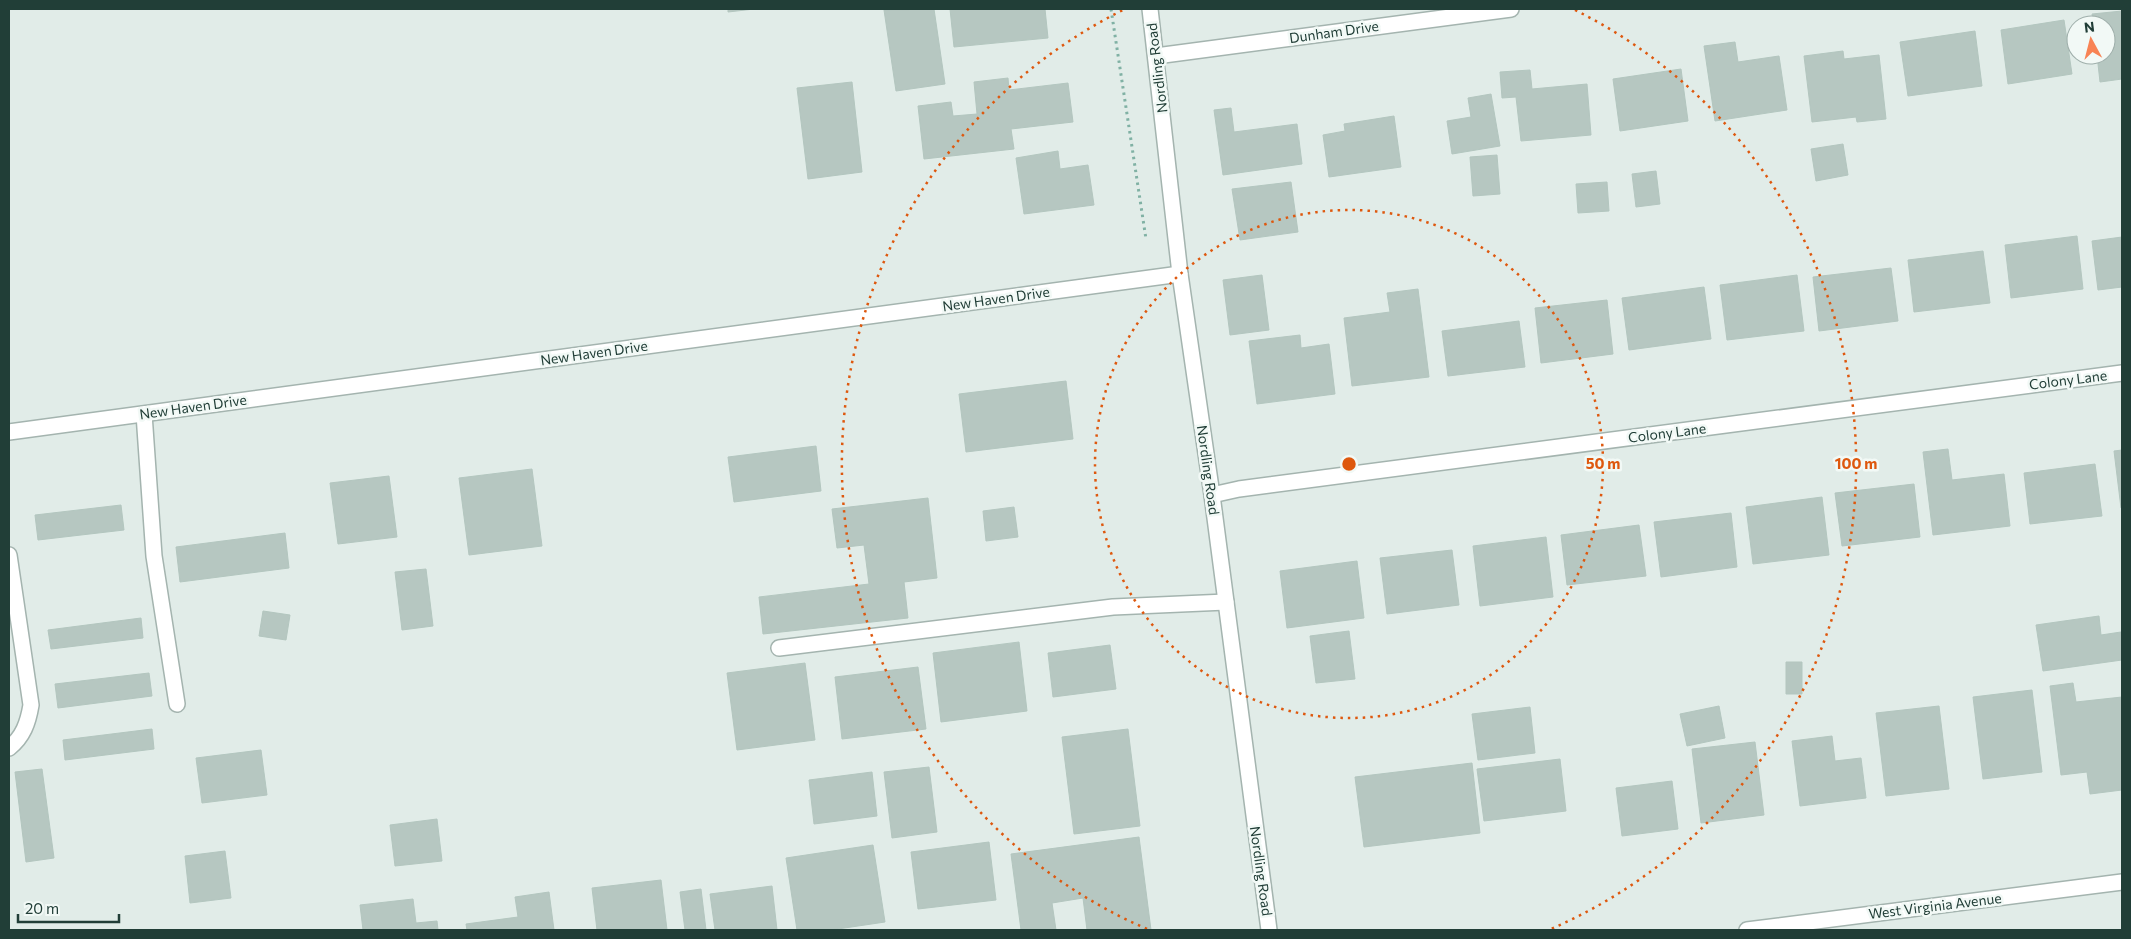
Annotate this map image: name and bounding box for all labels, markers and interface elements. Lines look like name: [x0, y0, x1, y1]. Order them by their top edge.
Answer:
north arrow: [2066, 15, 2116, 65]
street label: Dunham Drive: [1288, 17, 1380, 46]
text: N: [2083, 18, 2096, 36]
street label: Nordling Road: [1143, 22, 1170, 114]
street label: New Haven Drive: [941, 283, 1051, 314]
street label: New Haven Drive: [539, 337, 649, 368]
street label: Colony Lane: [2028, 366, 2108, 393]
street label: New Haven Drive: [138, 391, 248, 422]
street label: Colony Lane: [1627, 419, 1707, 446]
street label: Nordling Road: [1194, 424, 1223, 516]
text: 50 m: [1586, 454, 1620, 472]
text: 100 m: [1835, 454, 1877, 472]
centre of rings: [1340, 455, 1358, 473]
street label: Nordling Road: [1247, 825, 1276, 917]
street label: West Virginia Avenue: [1868, 889, 2002, 922]
scale bar: [18, 892, 119, 924]
text: 20 m: [25, 899, 59, 917]

